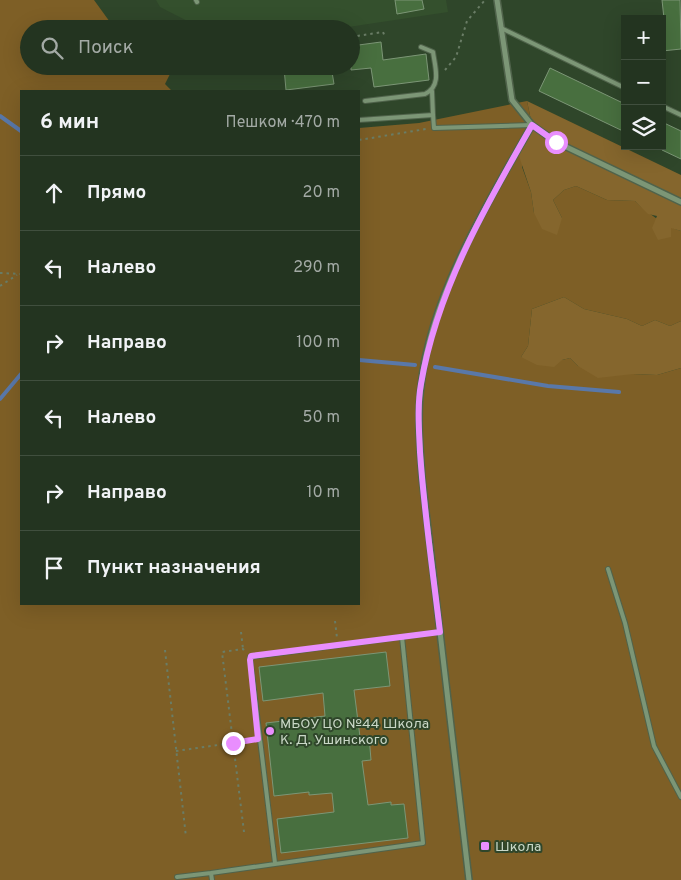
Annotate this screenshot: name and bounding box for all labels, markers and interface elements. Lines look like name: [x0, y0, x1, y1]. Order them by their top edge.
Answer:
map controls: [621, 15, 666, 150]
button: +: [621, 15, 666, 60]
search box: [20, 20, 360, 75]
icon: search: [38, 34, 66, 62]
text: Поиск: [78, 36, 134, 60]
button: −: [621, 60, 666, 105]
button: layers: [621, 105, 666, 150]
text: 6 мин: [40, 109, 99, 136]
text: Пешком · 470 m: [226, 113, 340, 133]
route start: [545, 131, 568, 154]
icon: ahead: [40, 179, 68, 207]
text: Прямо: [87, 181, 146, 205]
text: 20 m: [303, 183, 340, 203]
icon: left: [40, 254, 68, 282]
text: Налево: [87, 256, 156, 280]
text: 290 m: [293, 258, 340, 278]
icon: right: [40, 329, 68, 357]
text: Направо: [87, 331, 167, 355]
text: 100 m: [296, 333, 340, 353]
icon: left: [40, 404, 68, 432]
text: Налево: [87, 406, 156, 430]
text: 50 m: [303, 408, 340, 428]
icon: right: [40, 479, 68, 507]
text: Направо: [87, 481, 167, 505]
text: 10 m: [306, 483, 340, 503]
icon: arrive: [40, 554, 68, 582]
text: Пункт назначения: [87, 556, 261, 580]
place label: МБОУ ЦО №44 Школа К. Д. Ушинского: [280, 716, 429, 749]
marker: МБОУ ЦО №44 Школа К. Д. Ушинского: [264, 725, 276, 737]
route end: [222, 732, 245, 755]
place label: Школа: [495, 839, 541, 856]
marker: Школа: [479, 840, 491, 852]

